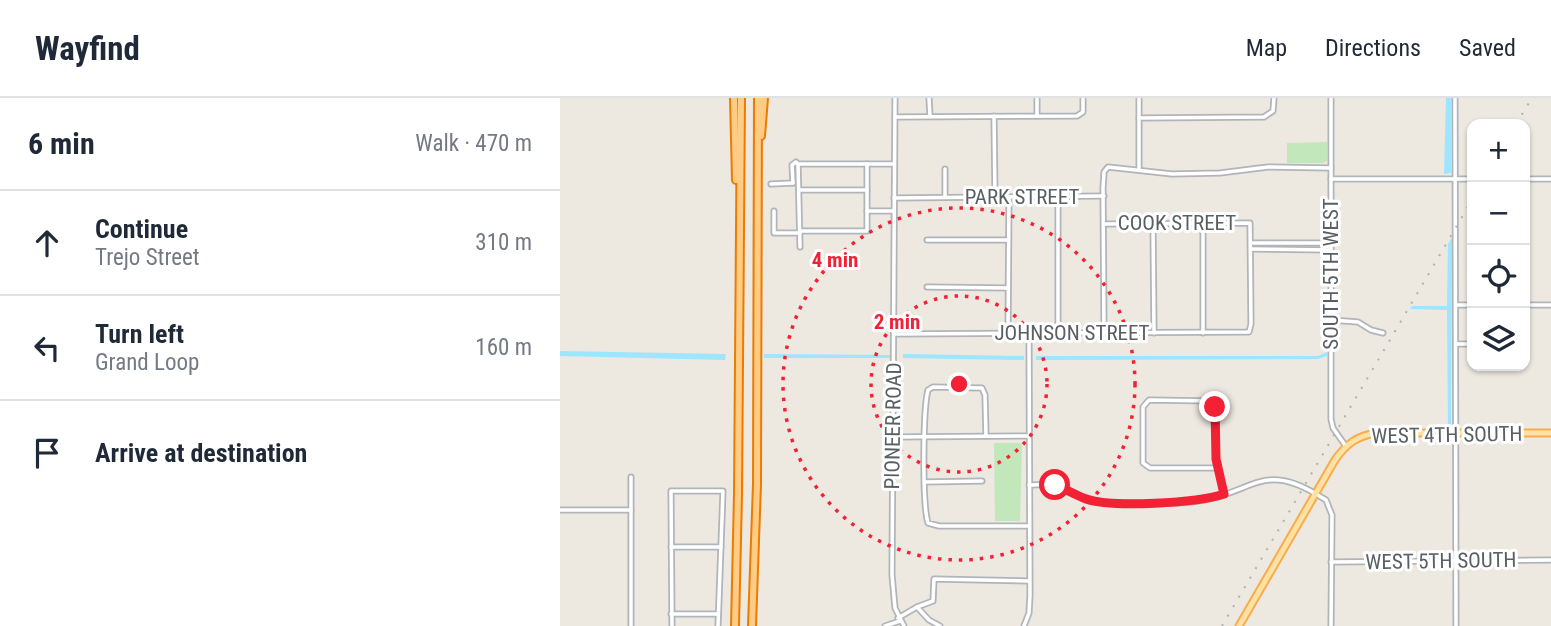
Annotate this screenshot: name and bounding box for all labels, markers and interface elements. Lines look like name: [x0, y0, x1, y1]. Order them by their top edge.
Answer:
text: Wayfind: [35, 29, 140, 68]
text: Map: [1246, 34, 1287, 62]
text: Directions: [1325, 34, 1421, 62]
text: Saved: [1459, 34, 1516, 62]
map controls: [1467, 119, 1530, 371]
button: +: [1467, 119, 1530, 182]
text: 6 min: [28, 126, 95, 161]
text: Walk · 470 m: [415, 130, 532, 157]
button: −: [1467, 182, 1530, 245]
street label: PARK STREET: [965, 185, 1079, 209]
street label: SOUTH 5TH WEST: [1319, 198, 1343, 350]
street label: COOK STREET: [1118, 211, 1236, 235]
text: Continue: [95, 214, 188, 244]
icon: ahead: [28, 224, 66, 262]
text: 310 m: [475, 229, 532, 256]
text: Trejo Street: [95, 244, 200, 271]
button: locate: [1467, 245, 1530, 308]
text: 4 min: [812, 248, 858, 272]
button: layers: [1467, 308, 1530, 371]
text: 2 min: [874, 310, 920, 334]
text: Turn left: [95, 319, 184, 349]
street label: JOHNSON STREET: [994, 321, 1150, 345]
icon: left: [28, 329, 66, 367]
text: 160 m: [475, 334, 532, 361]
text: Grand Loop: [95, 349, 199, 376]
street label: PIONEER ROAD: [880, 362, 906, 490]
centre of rings: [947, 372, 971, 396]
route end: [1199, 391, 1230, 422]
street label: WEST 4TH SOUTH: [1371, 422, 1523, 448]
icon: arrive: [28, 434, 66, 472]
text: Arrive at destination: [95, 438, 307, 468]
route start: [1039, 469, 1070, 500]
street label: WEST 5TH SOUTH: [1365, 548, 1517, 574]

